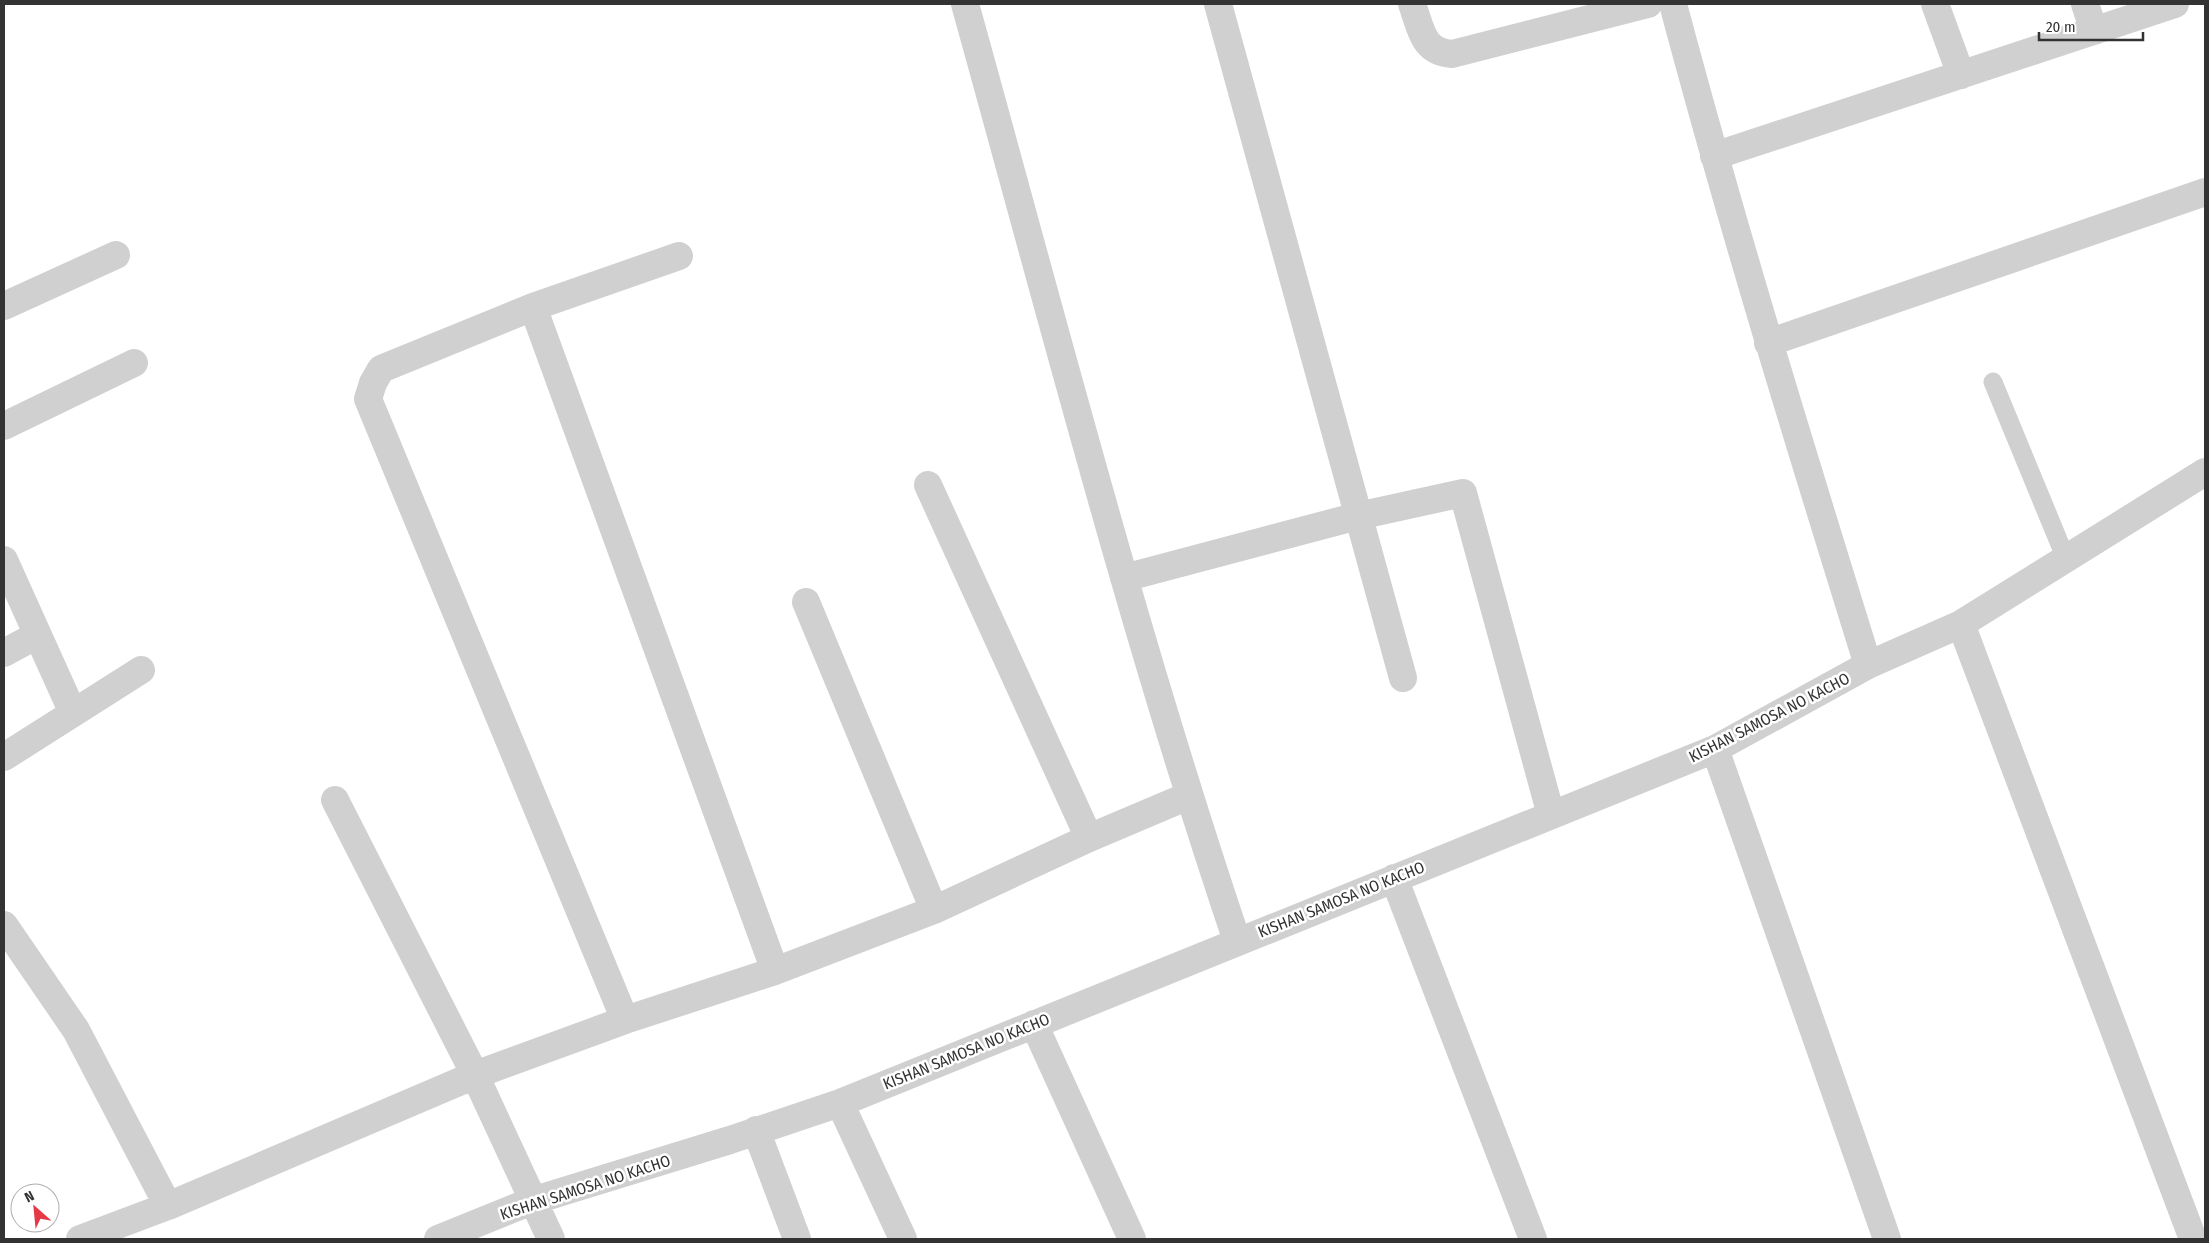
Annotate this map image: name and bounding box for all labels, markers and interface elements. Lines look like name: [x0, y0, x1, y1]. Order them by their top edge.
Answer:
scale bar: [2039, 10, 2143, 42]
text: 20 m: [2046, 18, 2076, 36]
street label: KISHAN SAMOSA NO KACHO: [1686, 669, 1853, 766]
street label: KISHAN SAMOSA NO KACHO: [1255, 857, 1427, 942]
street label: KISHAN SAMOSA NO KACHO: [880, 1009, 1052, 1094]
street label: KISHAN SAMOSA NO KACHO: [498, 1151, 673, 1224]
north arrow: [10, 1183, 60, 1233]
text: N: [22, 1187, 37, 1206]

